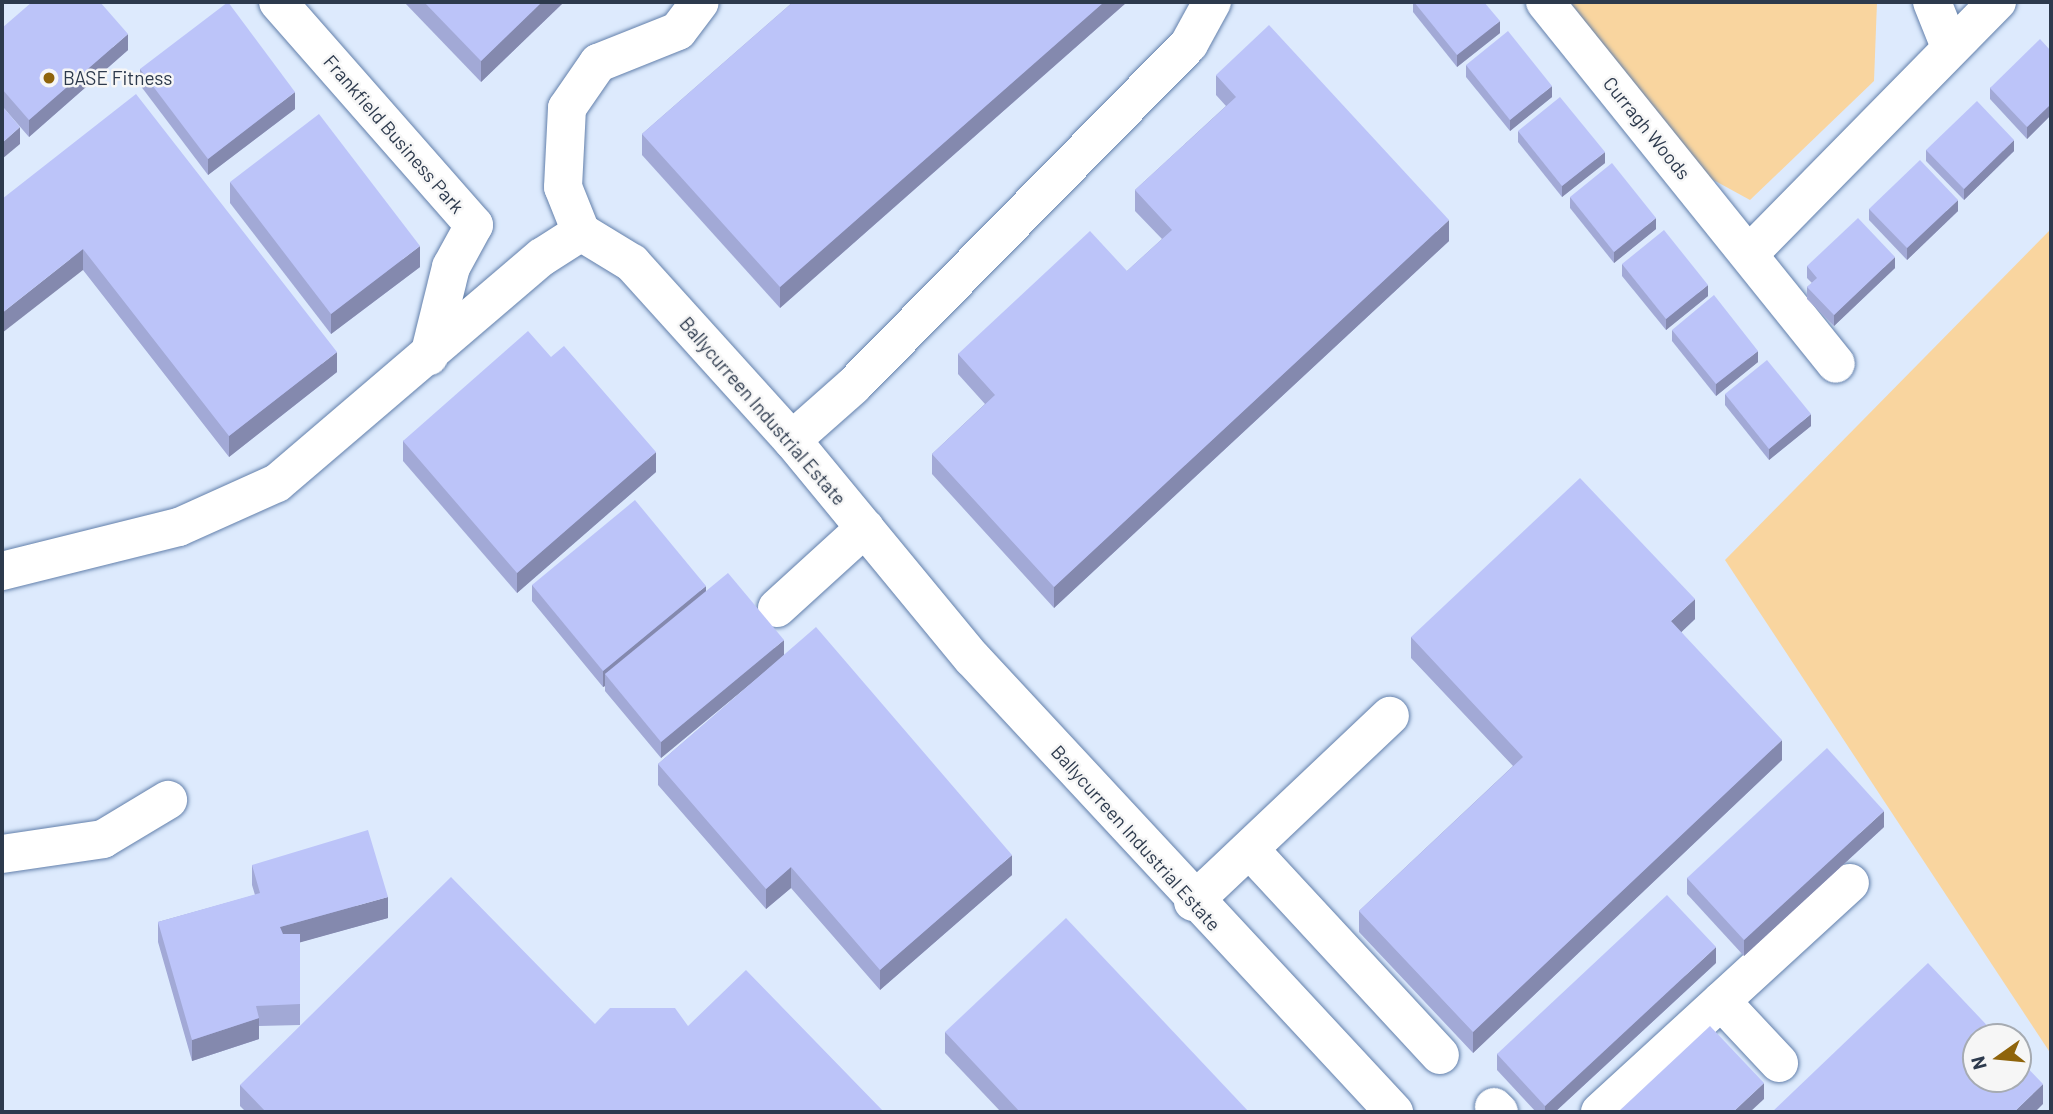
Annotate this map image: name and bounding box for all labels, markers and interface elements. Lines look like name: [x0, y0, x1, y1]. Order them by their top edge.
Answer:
street label: Frankfield Business Park: [319, 50, 469, 218]
place label: BASE Fitness: [63, 67, 172, 89]
marker: BASE Fitness: [41, 70, 57, 86]
street label: Curragh Woods: [1599, 72, 1695, 184]
street label: Ballycurreen Industrial Estate: [675, 312, 851, 510]
street label: Ballycurreen Industrial Estate: [1047, 740, 1225, 936]
north arrow: [1962, 1023, 2032, 1093]
text: N: [1965, 1054, 1991, 1072]

